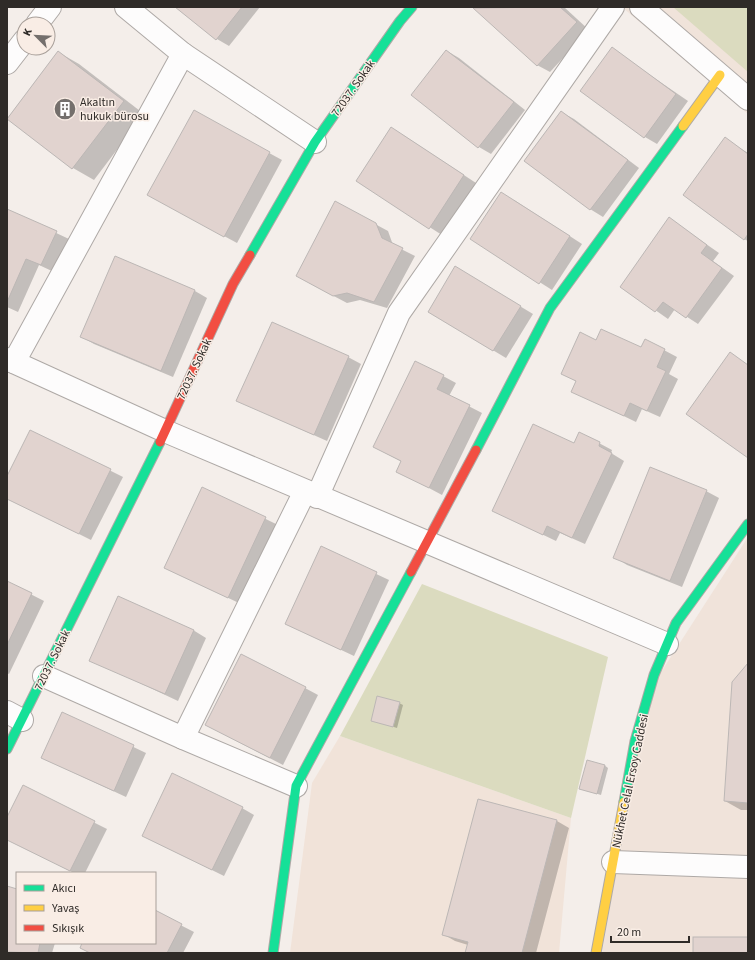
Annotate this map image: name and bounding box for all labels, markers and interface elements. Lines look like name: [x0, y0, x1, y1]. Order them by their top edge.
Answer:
north arrow: [16, 16, 56, 56]
text: K: [19, 26, 36, 38]
street label: 72037. Sokak: [328, 56, 379, 120]
place label: Akaltın hukuk bürosu: [80, 94, 149, 125]
building icon: Akaltın hukuk bürosu: [52, 96, 78, 122]
street label: 72037. Sokak: [173, 336, 216, 403]
street label: 72037. Sokak: [30, 627, 75, 694]
street label: Nükhet Celal Ersoy Caddesi: [608, 713, 653, 850]
legend: [16, 872, 156, 944]
text: Akıcı: [52, 880, 76, 897]
text: Yavaş: [51, 900, 79, 917]
scale bar: [611, 918, 689, 944]
text: Sıkışık: [52, 920, 84, 937]
text: 20 m: [617, 924, 641, 941]

